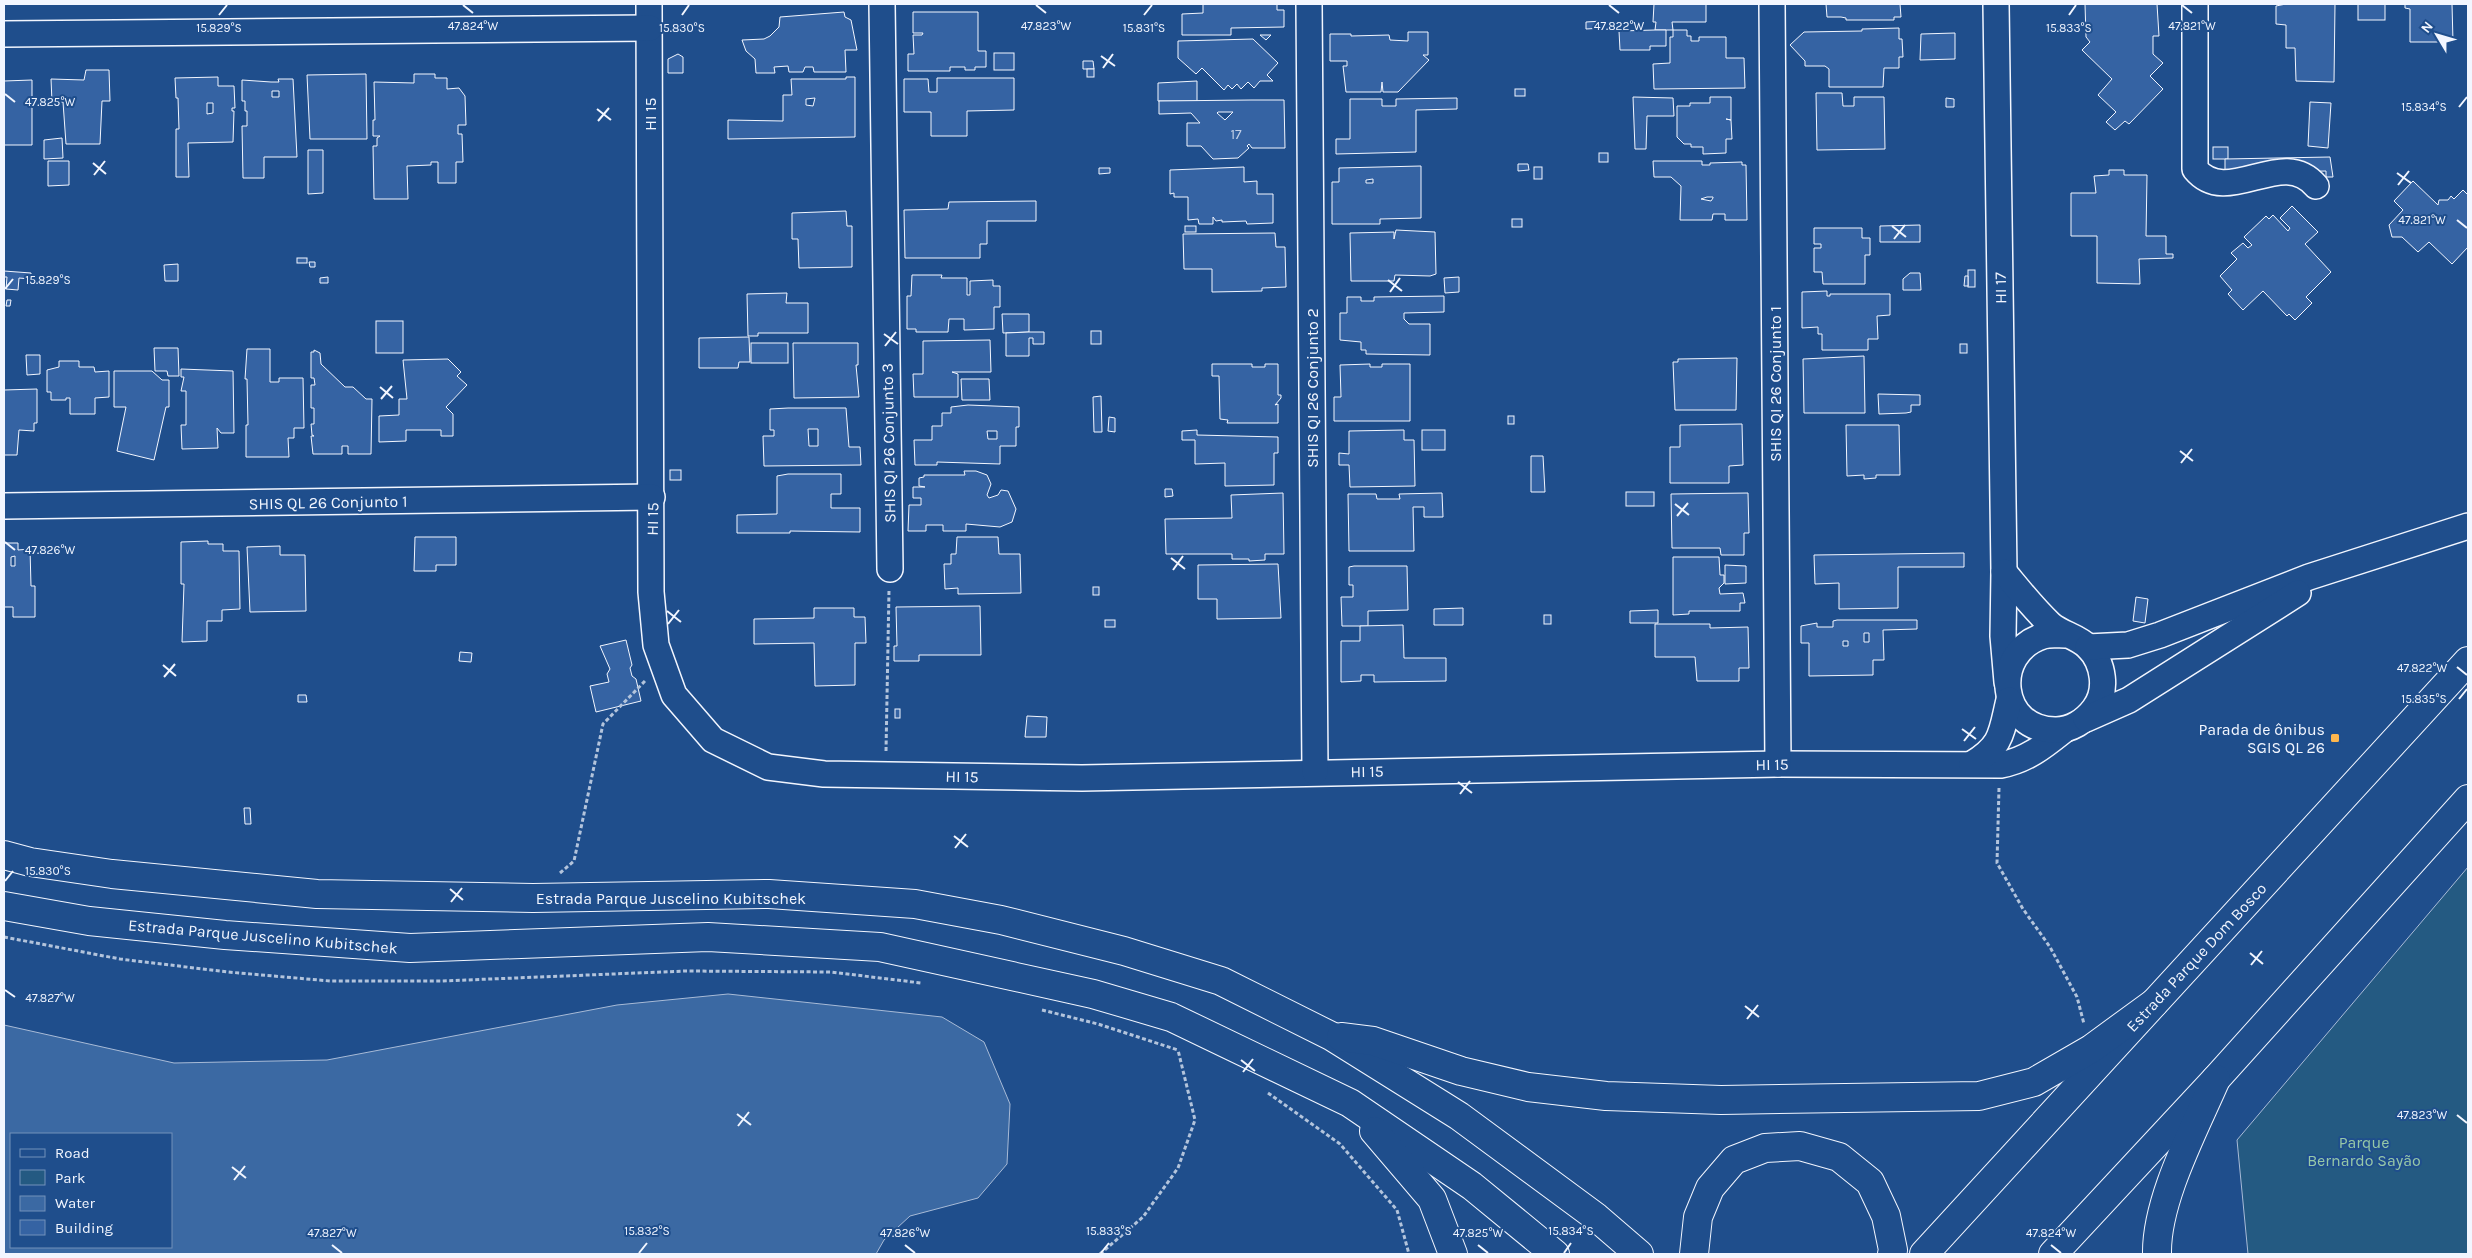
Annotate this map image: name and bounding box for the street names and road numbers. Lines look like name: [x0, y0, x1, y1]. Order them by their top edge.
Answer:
street label: HI 15: [641, 97, 660, 131]
street label: HI 17: [1991, 271, 2010, 304]
street label: SHIS QI 26 Conjunto 1: [1766, 306, 1785, 462]
street label: SHIS QI 26 Conjunto 2: [1303, 308, 1322, 468]
street label: SHIS QI 26 Conjunto 3: [878, 363, 899, 523]
street label: SHIS QL 26 Conjunto 1: [249, 492, 407, 513]
street label: HI 15: [643, 502, 662, 536]
street label: HI 15: [1755, 755, 1789, 774]
street label: HI 15: [1350, 762, 1384, 781]
street label: HI 15: [945, 767, 979, 786]
street label: Estrada Parque Dom Bosco: [2122, 879, 2270, 1036]
street label: Estrada Parque Juscelino Kubitschek: [536, 889, 806, 908]
street label: Estrada Parque Juscelino Kubitschek: [127, 915, 398, 958]

